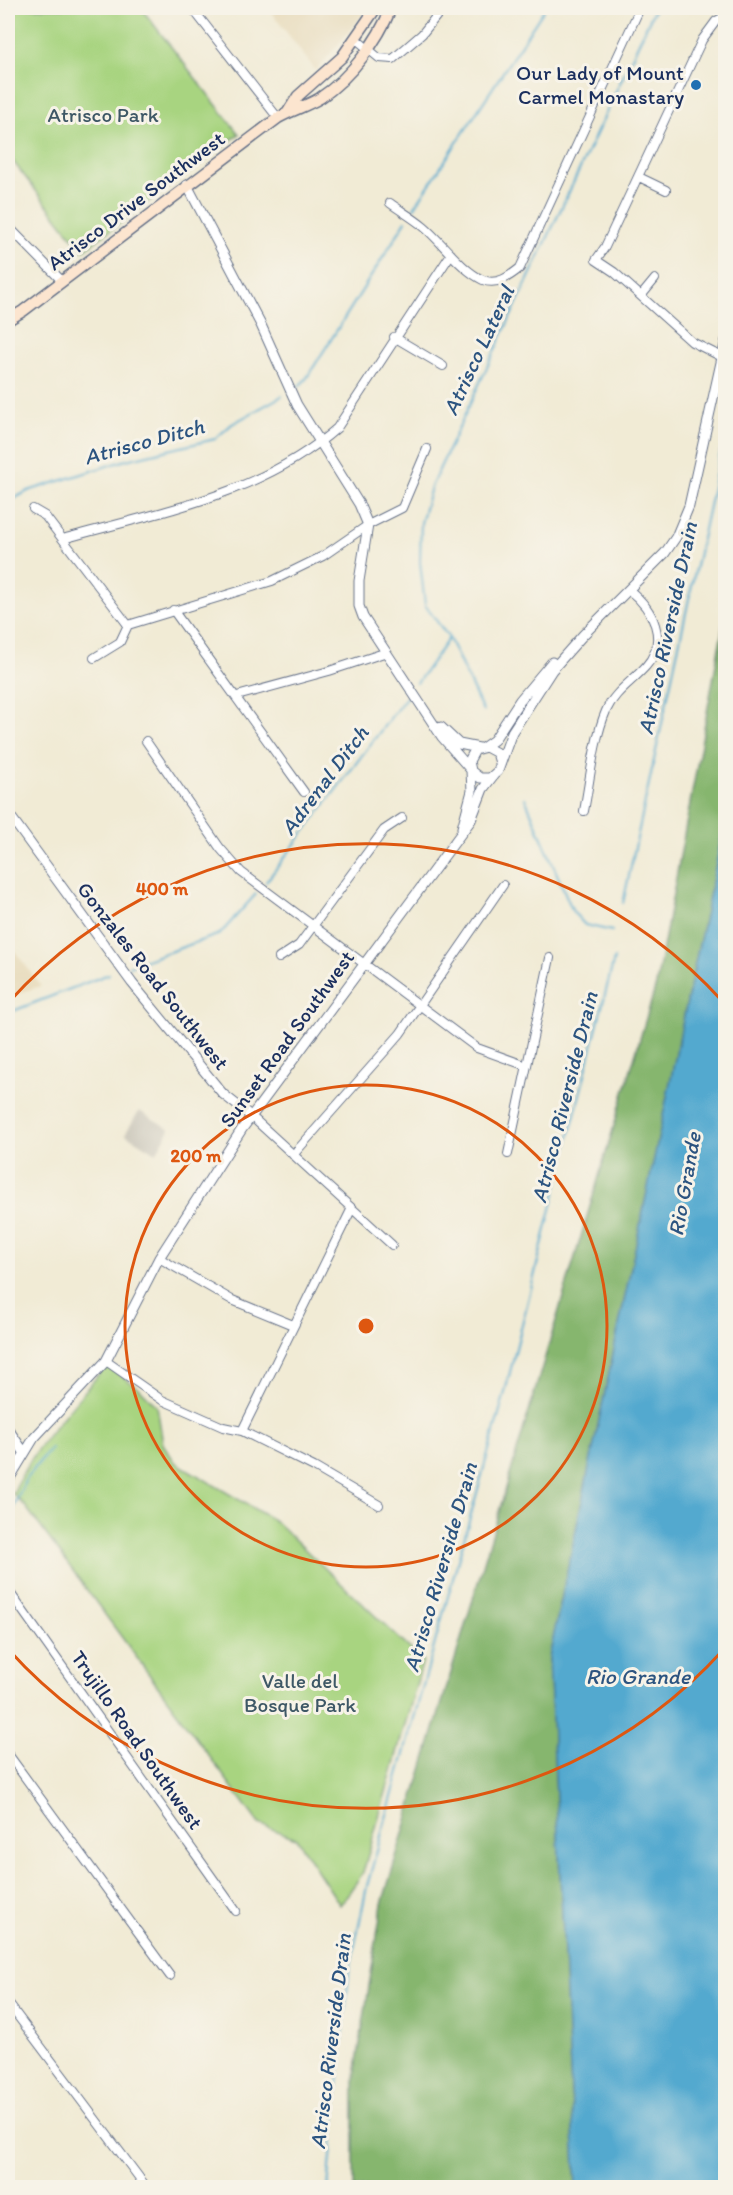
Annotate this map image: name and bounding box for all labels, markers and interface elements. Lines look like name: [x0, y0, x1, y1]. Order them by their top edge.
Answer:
place label: Our Lady of Mount Carmel Monastary: [516, 60, 684, 109]
marker: Our Lady of Mount Carmel Monastary: [689, 78, 703, 92]
park label: Atrisco Park: [48, 102, 159, 127]
street label: Atrisco Drive Southwest: [42, 126, 229, 275]
water label: Atrisco Lateral: [437, 280, 521, 419]
water label: Atrisco Ditch: [81, 412, 207, 470]
water label: Atrisco Riverside Drain: [632, 519, 703, 737]
water label: Adrenal Ditch: [274, 720, 374, 840]
street label: Gonzales Road Southwest: [72, 877, 235, 1075]
text: 400 m: [136, 878, 189, 900]
street label: Sunset Road Southwest: [214, 945, 359, 1132]
water label: Atrisco Riverside Drain: [525, 988, 604, 1205]
water label: Rio Grande: [662, 1129, 707, 1238]
text: 200 m: [171, 1145, 222, 1167]
centre of rings: [356, 1316, 376, 1336]
water label: Atrisco Riverside Drain: [398, 1459, 483, 1675]
street label: Trujillo Road Southwest: [66, 1645, 209, 1834]
water label: Rio Grande: [586, 1663, 692, 1690]
park label: Valle del Bosque Park: [244, 1668, 356, 1717]
water label: Atrisco Riverside Drain: [304, 1931, 357, 2150]

